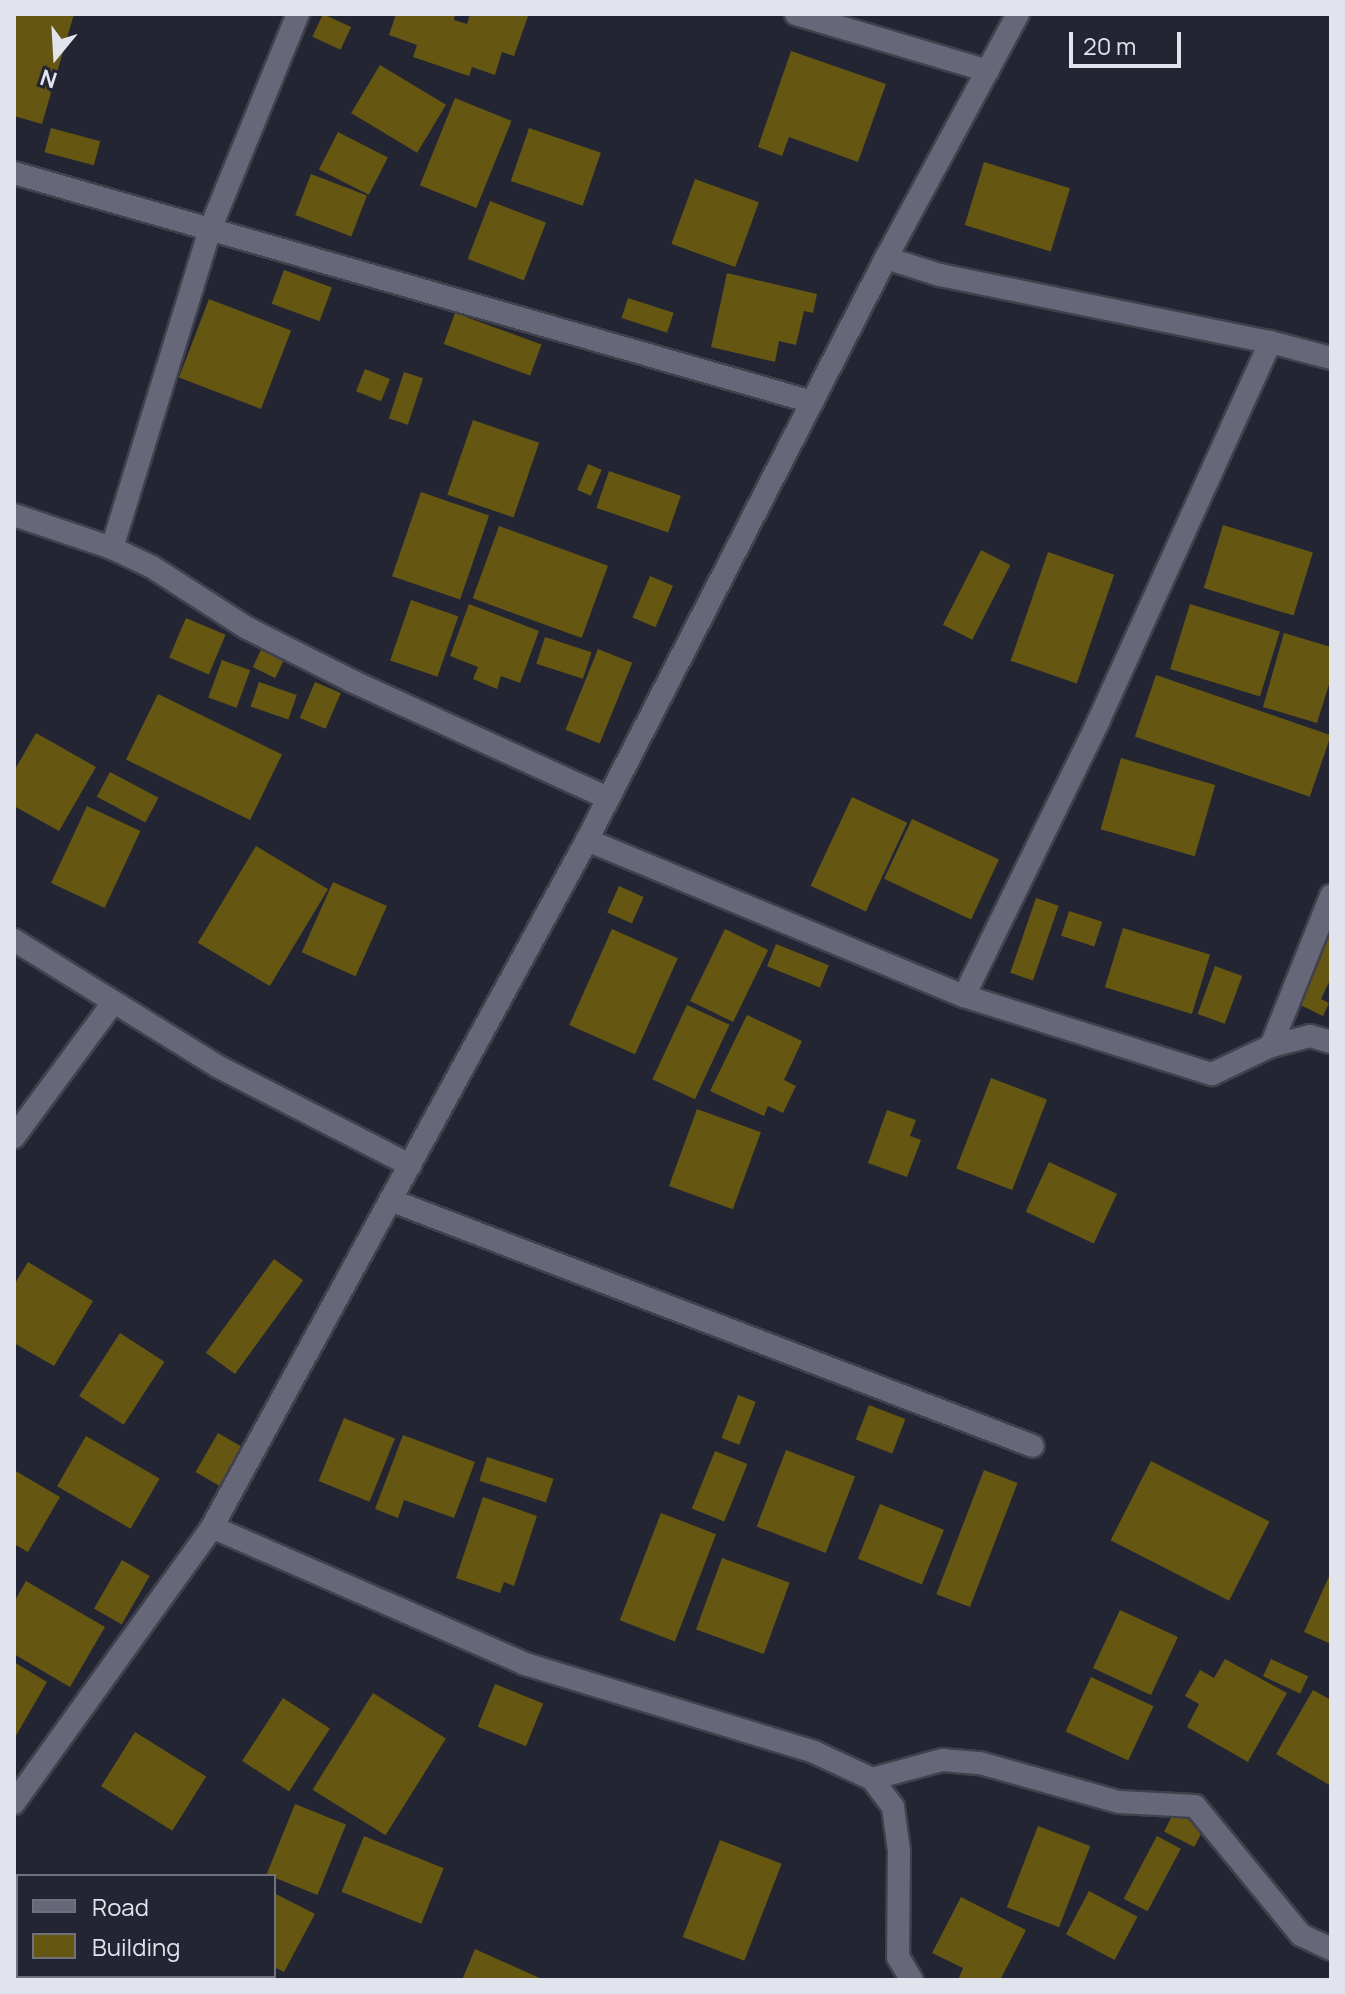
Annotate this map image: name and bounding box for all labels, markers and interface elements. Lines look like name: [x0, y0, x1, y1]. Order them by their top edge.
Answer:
north arrow: [16, 16, 96, 96]
scale bar: [1073, 16, 1185, 66]
text: 20 m: [1083, 29, 1136, 62]
text: N: [36, 62, 61, 96]
legend: [16, 1874, 276, 1978]
text: Road: [92, 1890, 149, 1923]
text: Building: [92, 1930, 180, 1963]

